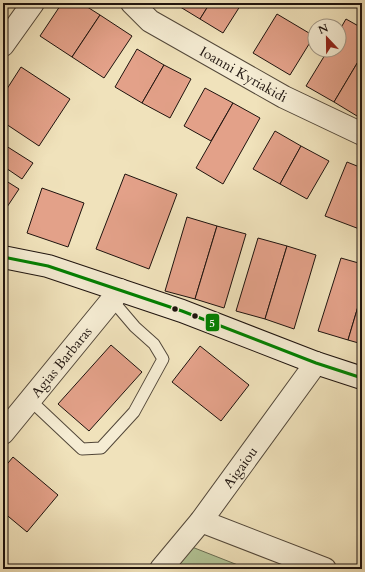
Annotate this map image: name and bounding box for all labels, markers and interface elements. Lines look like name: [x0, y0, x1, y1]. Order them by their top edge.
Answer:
north arrow: [307, 18, 347, 58]
text: N: [316, 20, 331, 38]
street label: Ioanni Kyriakidi: [196, 42, 290, 107]
unlabelled marker: [170, 304, 180, 314]
unlabelled marker: [190, 311, 200, 321]
line badge: 5: [205, 313, 220, 332]
text: 5: [209, 316, 215, 331]
street label: Agias Barbaras: [27, 322, 96, 401]
street label: Aigaiou: [219, 442, 262, 492]

